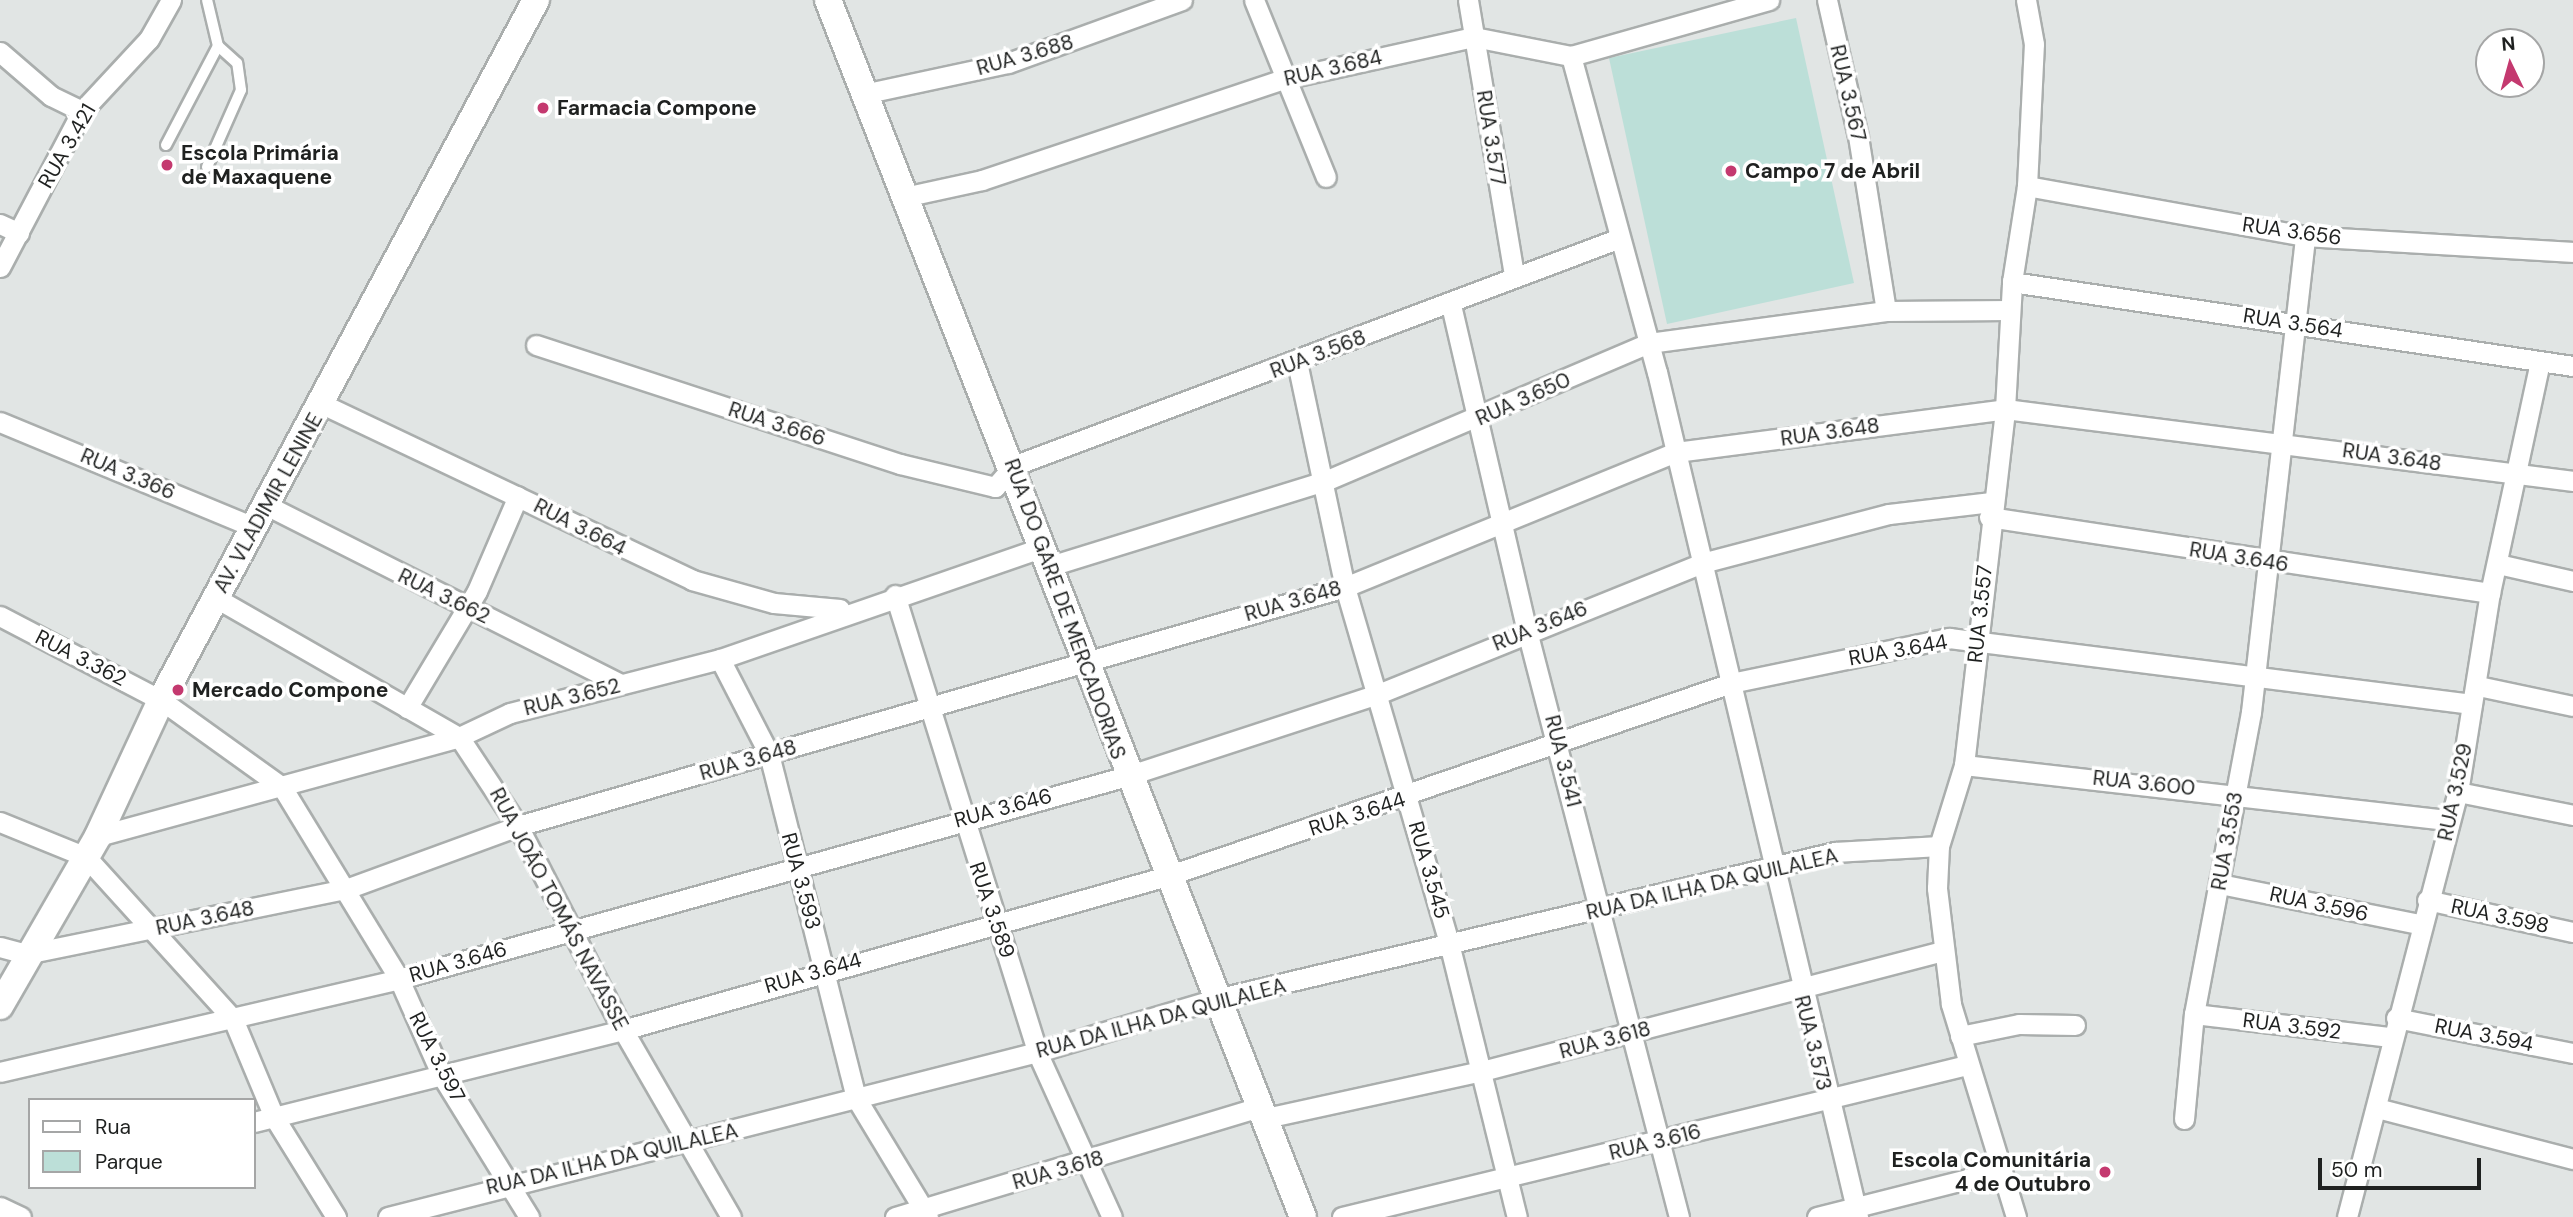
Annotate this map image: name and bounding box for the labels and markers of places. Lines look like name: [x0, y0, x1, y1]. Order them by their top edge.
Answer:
place label: Farmacia Compone: [557, 95, 757, 121]
marker: Farmacia Compone: [535, 100, 551, 116]
place label: Escola Primária de Maxaquene: [181, 140, 339, 190]
marker: Escola Primária de Maxaquene: [159, 157, 175, 173]
place label: Campo 7 de Abril: [1745, 158, 1920, 184]
marker: Campo 7 de Abril: [1723, 163, 1739, 179]
place label: Mercado Compone: [192, 677, 388, 703]
marker: Mercado Compone: [170, 682, 186, 698]
place label: Escola Comunitária 4 de Outubro: [1891, 1147, 2091, 1197]
marker: Escola Comunitária 4 de Outubro: [2097, 1164, 2113, 1180]

